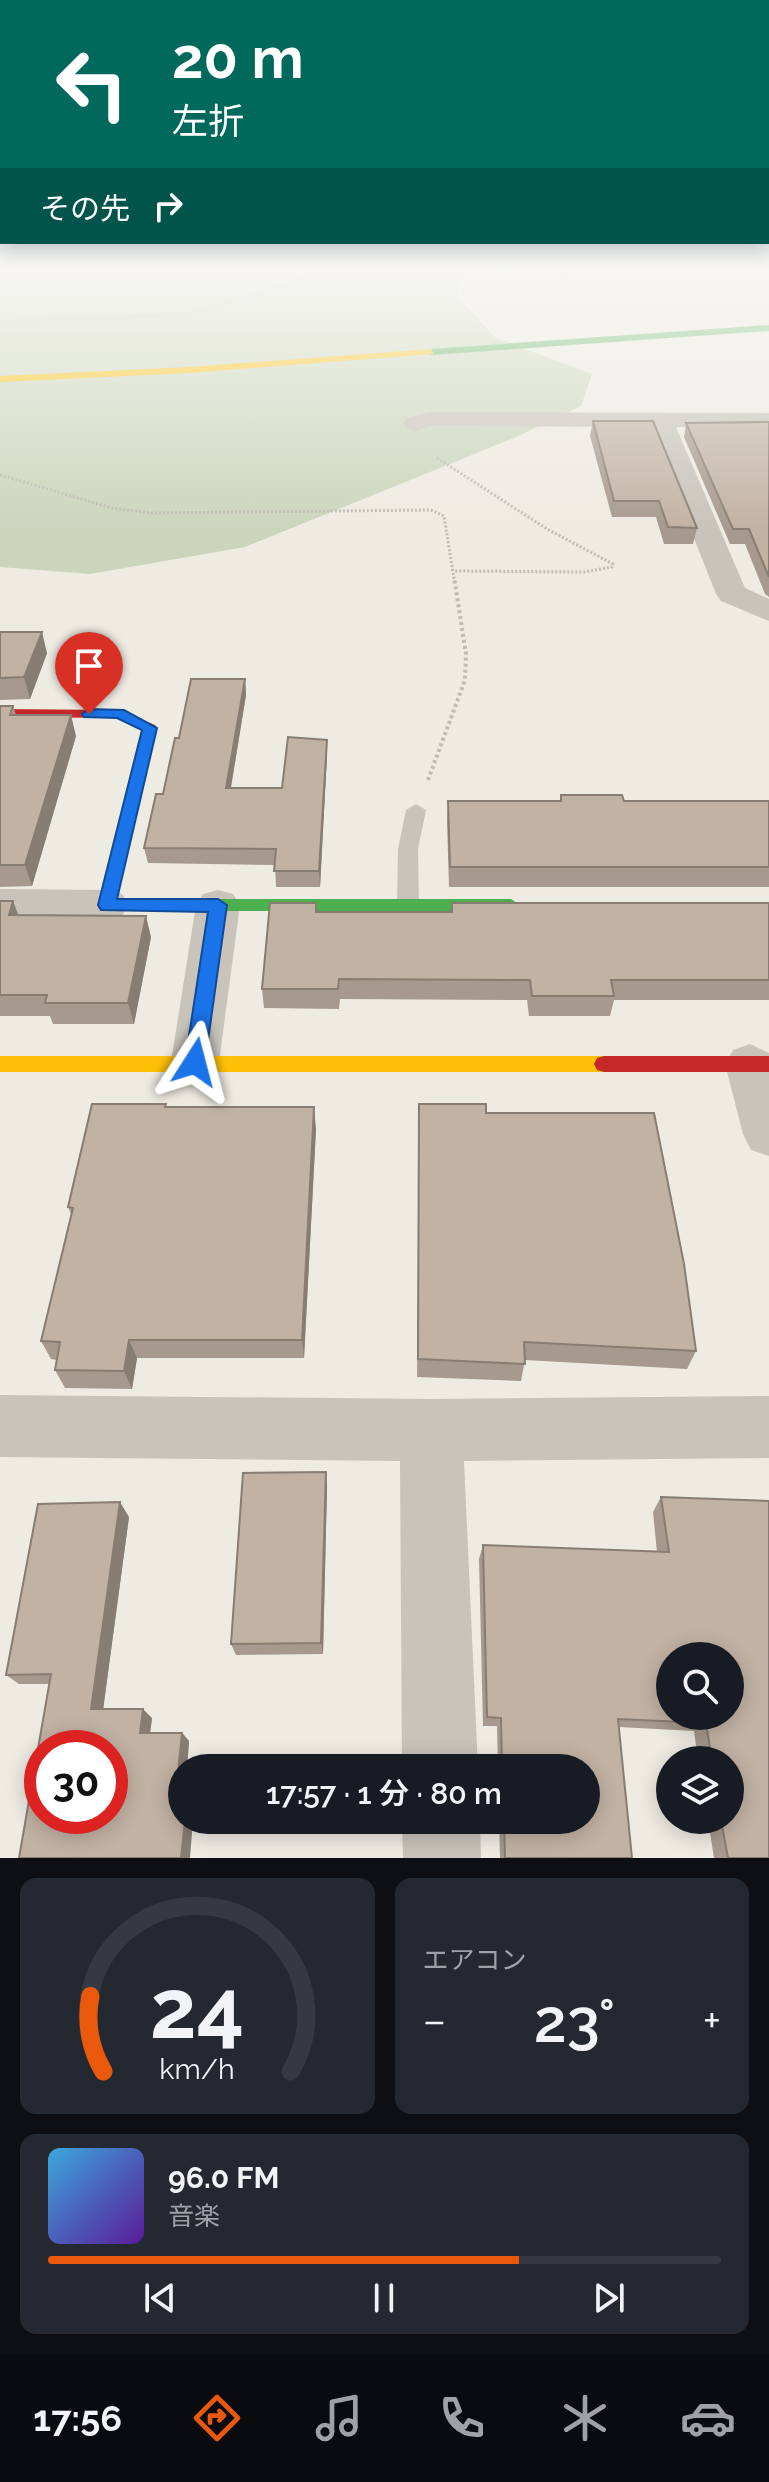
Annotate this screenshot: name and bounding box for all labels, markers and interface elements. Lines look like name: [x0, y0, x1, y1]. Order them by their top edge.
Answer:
text: 20 m: [172, 25, 304, 91]
icon: left: [40, 32, 144, 136]
text: 左折: [172, 100, 244, 142]
icon: right: [146, 184, 190, 228]
text: その先: [40, 191, 130, 226]
pin: [55, 632, 123, 714]
icon: arrive: [67, 644, 111, 688]
position arrow: [153, 1020, 237, 1104]
map controls: [656, 1642, 744, 1834]
button: search: [656, 1642, 744, 1730]
speed limit sign: 30: [24, 1730, 128, 1834]
button: layers: [656, 1746, 744, 1834]
text: 17:57 · 1 分 · 80 m: [266, 1776, 502, 1811]
text: エアコン: [423, 1945, 527, 1975]
text: 24: [150, 1960, 244, 2057]
text: 23°: [534, 1986, 615, 2056]
text: −: [423, 1995, 446, 2046]
text: +: [703, 1995, 721, 2046]
text: km/h: [160, 2052, 235, 2086]
text: 96.0 FM: [168, 2160, 279, 2195]
text: 音楽: [168, 2201, 220, 2231]
icon: previous: [138, 2276, 182, 2320]
icon: pause: [362, 2276, 406, 2320]
icon: next: [587, 2276, 631, 2320]
icon: directions: [189, 2390, 245, 2446]
icon: music: [311, 2390, 367, 2446]
icon: phone: [434, 2390, 490, 2446]
icon: climate: [557, 2390, 613, 2446]
icon: car: [680, 2390, 736, 2446]
text: 17:56: [33, 2397, 122, 2439]

